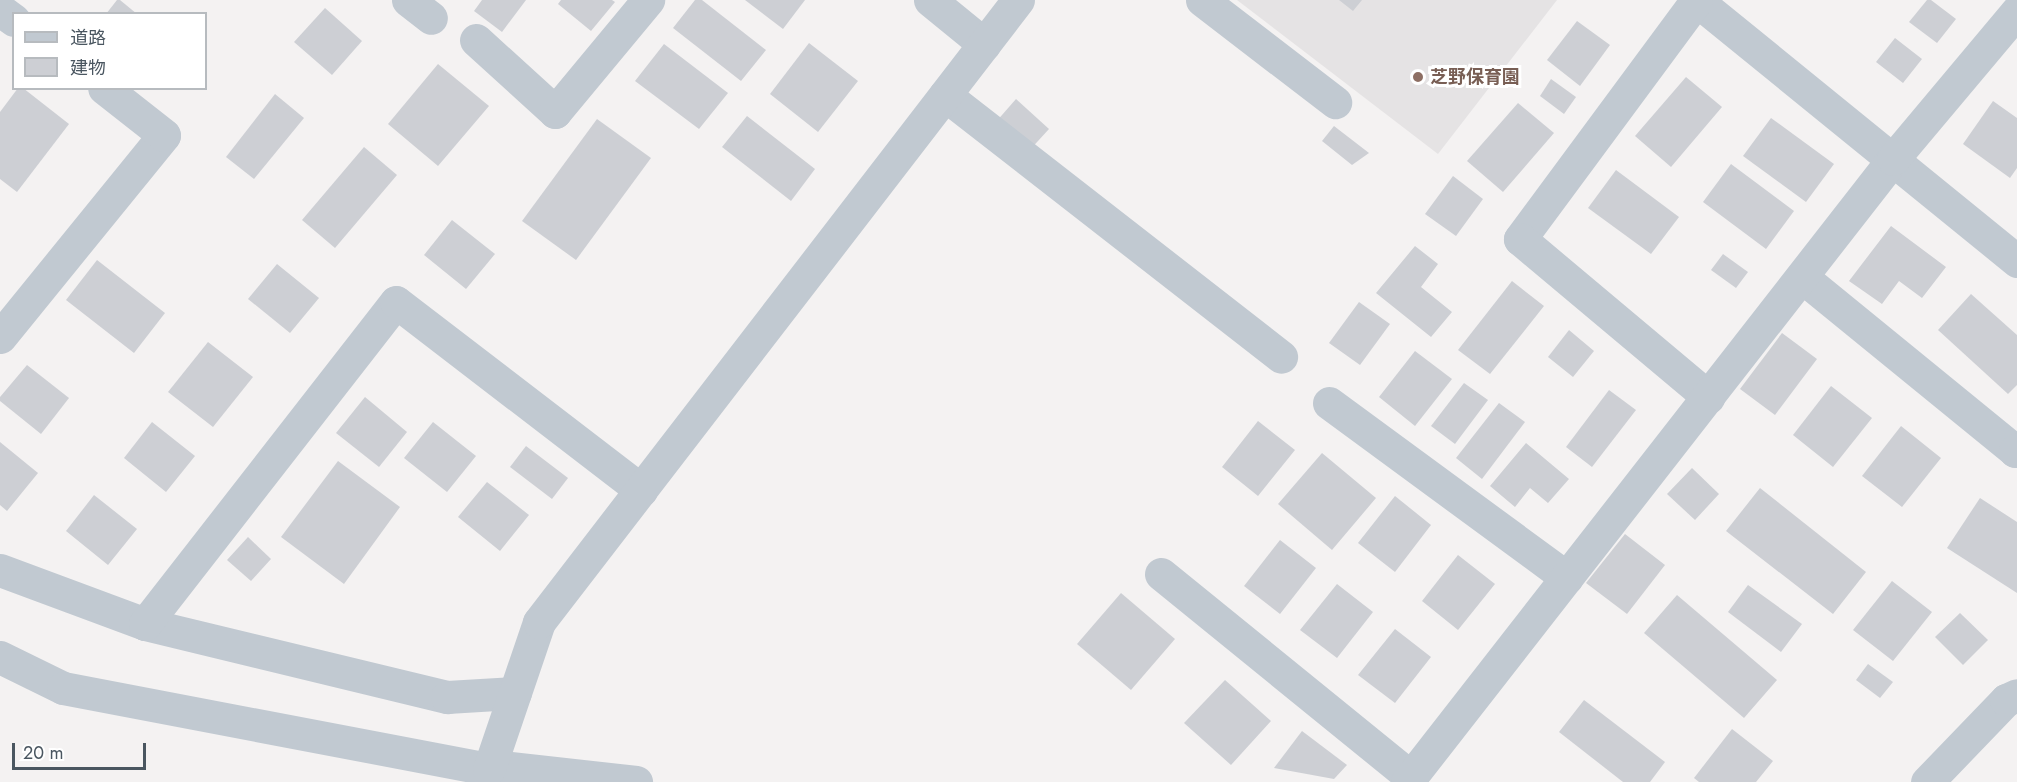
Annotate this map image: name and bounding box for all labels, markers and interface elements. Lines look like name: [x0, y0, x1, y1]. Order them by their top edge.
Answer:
legend: [12, 12, 207, 90]
text: 道路: [70, 25, 106, 51]
text: 建物: [70, 55, 106, 81]
place label: 芝野保育園: [1430, 66, 1520, 88]
marker: 芝野保育園: [1411, 70, 1425, 84]
scale bar: [15, 731, 148, 769]
text: 20 m: [23, 740, 63, 766]

